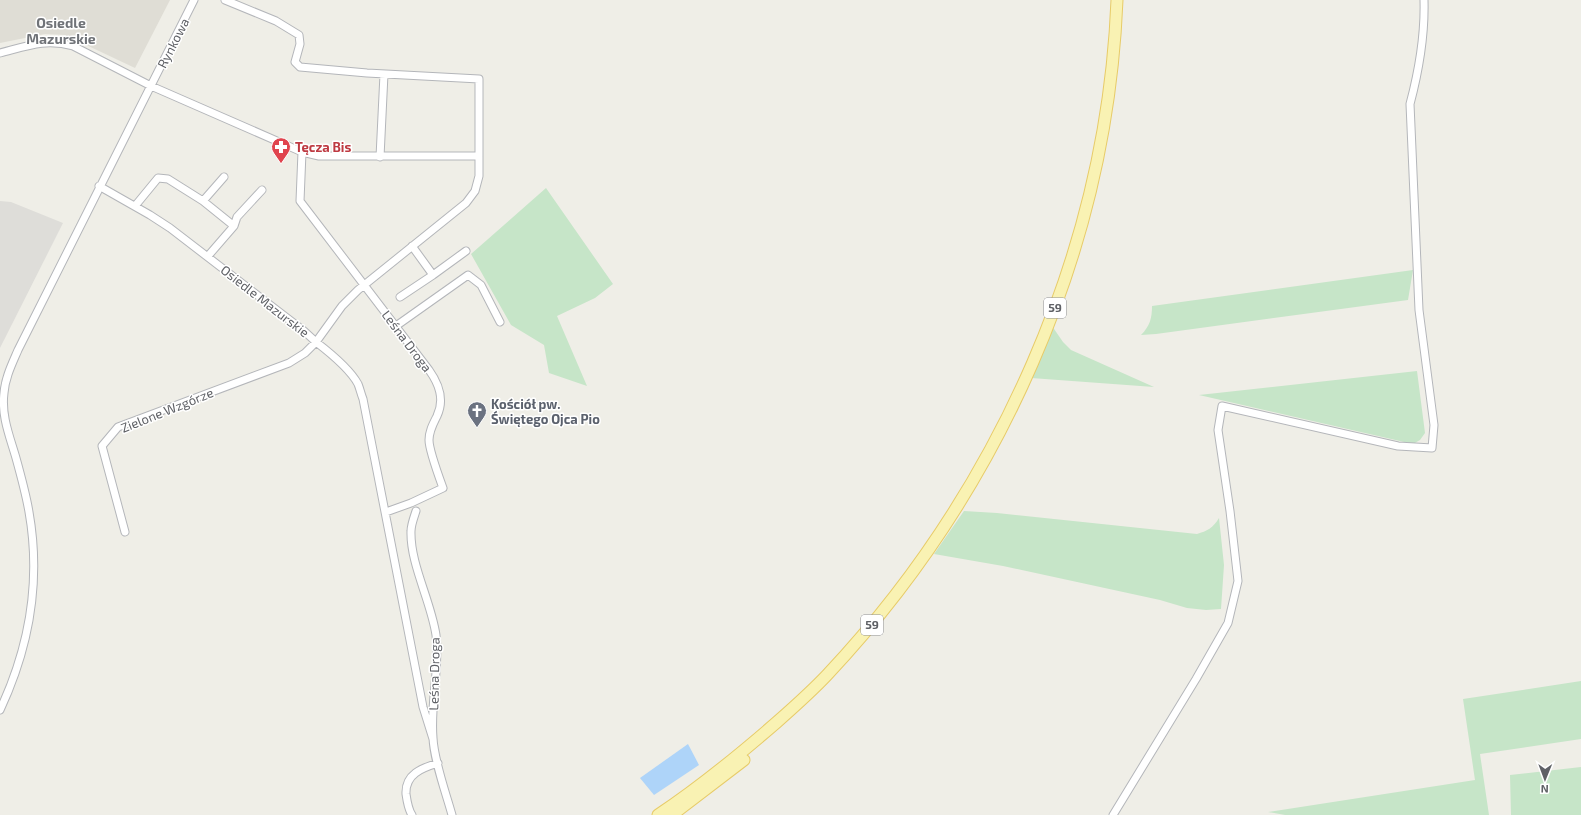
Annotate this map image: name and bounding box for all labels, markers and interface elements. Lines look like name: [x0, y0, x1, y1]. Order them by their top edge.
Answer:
district label: Osiedle Mazurskie: [26, 14, 96, 47]
street label: Rynkowa: [154, 15, 192, 71]
pharmacy icon: Tęcza Bis: [270, 136, 292, 164]
place label: Tęcza Bis: [295, 139, 351, 155]
street label: Osiedle Mazurskie: [218, 261, 312, 341]
road number: 59: [1044, 298, 1066, 318]
street label: Leśna Droga: [379, 307, 435, 375]
street label: Zielone Wzgórze: [118, 384, 216, 436]
place label: Kościół pw. Świętego Ojca Pio: [491, 396, 600, 427]
church icon: Kościół pw. Świętego Ojca Pio: [466, 400, 488, 428]
road number: 59: [861, 615, 883, 635]
street label: Leśna Droga: [425, 637, 443, 711]
north arrow: [1525, 759, 1565, 799]
text: N: [1541, 783, 1549, 796]

